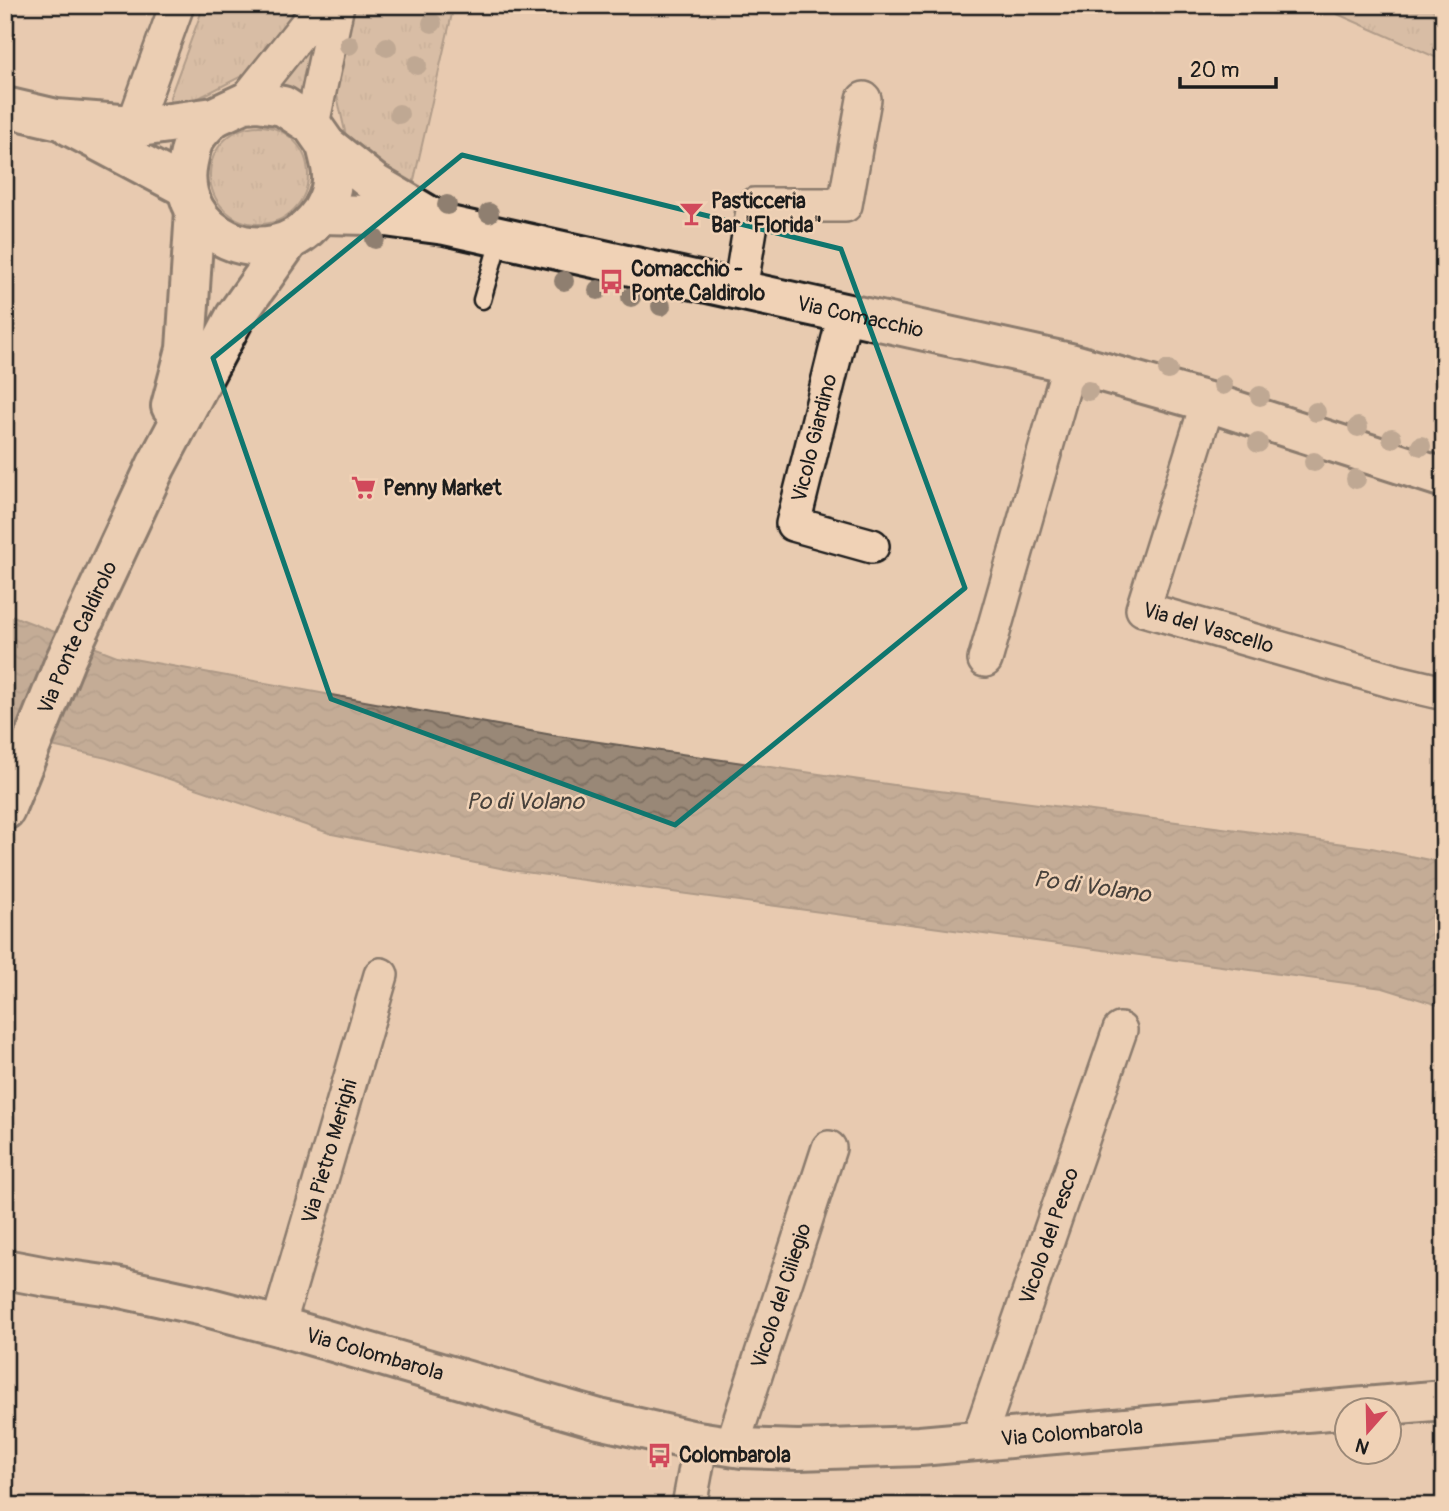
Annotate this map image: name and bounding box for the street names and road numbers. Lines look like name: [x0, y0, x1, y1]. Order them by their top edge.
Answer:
street label: Via Comacchio: [794, 290, 926, 344]
street label: Vicolo Giardino: [786, 371, 843, 505]
street label: Via Ponte Caldirolo: [32, 557, 124, 718]
street label: Via del Vascello: [1140, 597, 1277, 660]
street label: Via Pietro Merighi: [296, 1076, 364, 1227]
street label: Vicolo del Pesco: [1013, 1164, 1085, 1308]
street label: Vicolo del Ciliegio: [745, 1220, 818, 1372]
street label: Via Colombarola: [303, 1322, 447, 1387]
street label: Via Colombarola: [1000, 1413, 1144, 1453]

